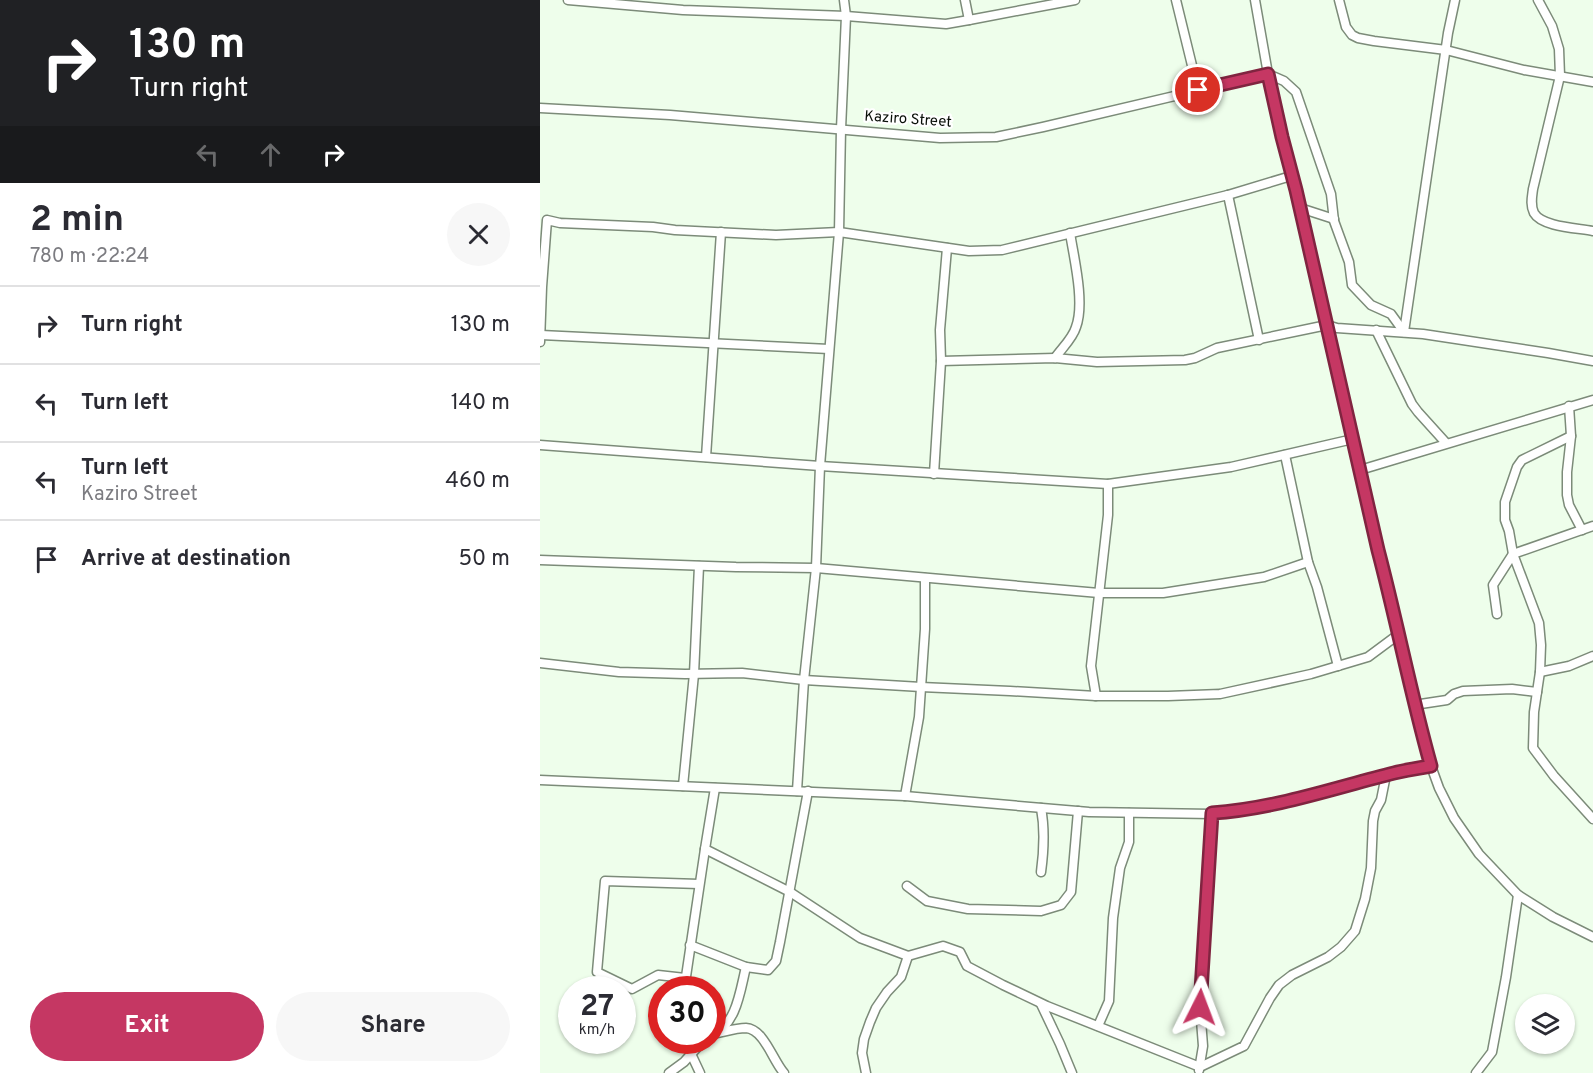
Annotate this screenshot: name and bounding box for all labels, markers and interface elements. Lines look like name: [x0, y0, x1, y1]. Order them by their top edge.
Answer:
text: 130 m: [129, 20, 245, 73]
icon: right: [30, 24, 108, 102]
pin: [1172, 64, 1223, 115]
text: Turn right: [129, 72, 248, 106]
icon: arrive: [1181, 73, 1214, 106]
street label: Kaziro Street: [864, 107, 952, 133]
icon: left: [191, 138, 224, 171]
icon: ahead: [254, 138, 287, 171]
icon: right: [317, 138, 350, 171]
text: 2 min: [30, 198, 124, 244]
button: close: [447, 203, 510, 266]
text: 780 m · 22:24: [30, 244, 149, 270]
icon: right: [30, 309, 63, 342]
text: Turn right: [81, 312, 183, 339]
text: 130 m: [451, 312, 510, 339]
icon: left: [30, 387, 63, 420]
text: Turn left: [81, 390, 169, 417]
text: 140 m: [451, 390, 510, 417]
text: Turn left: [81, 455, 169, 482]
icon: left: [30, 465, 63, 498]
text: 460 m: [445, 468, 510, 495]
text: Kaziro Street: [81, 482, 198, 508]
icon: arrive: [30, 543, 63, 576]
text: Arrive at destination: [81, 546, 291, 573]
text: 50 m: [458, 546, 510, 573]
position arrow: [1168, 975, 1232, 1039]
speed limit sign: 30: [648, 976, 726, 1054]
text: 27: [580, 989, 614, 1026]
button: Exit: [30, 992, 264, 1061]
button: Share: [276, 992, 510, 1061]
map controls: [1515, 994, 1575, 1054]
button: layers: [1515, 994, 1575, 1054]
text: km/h: [579, 1021, 615, 1040]

